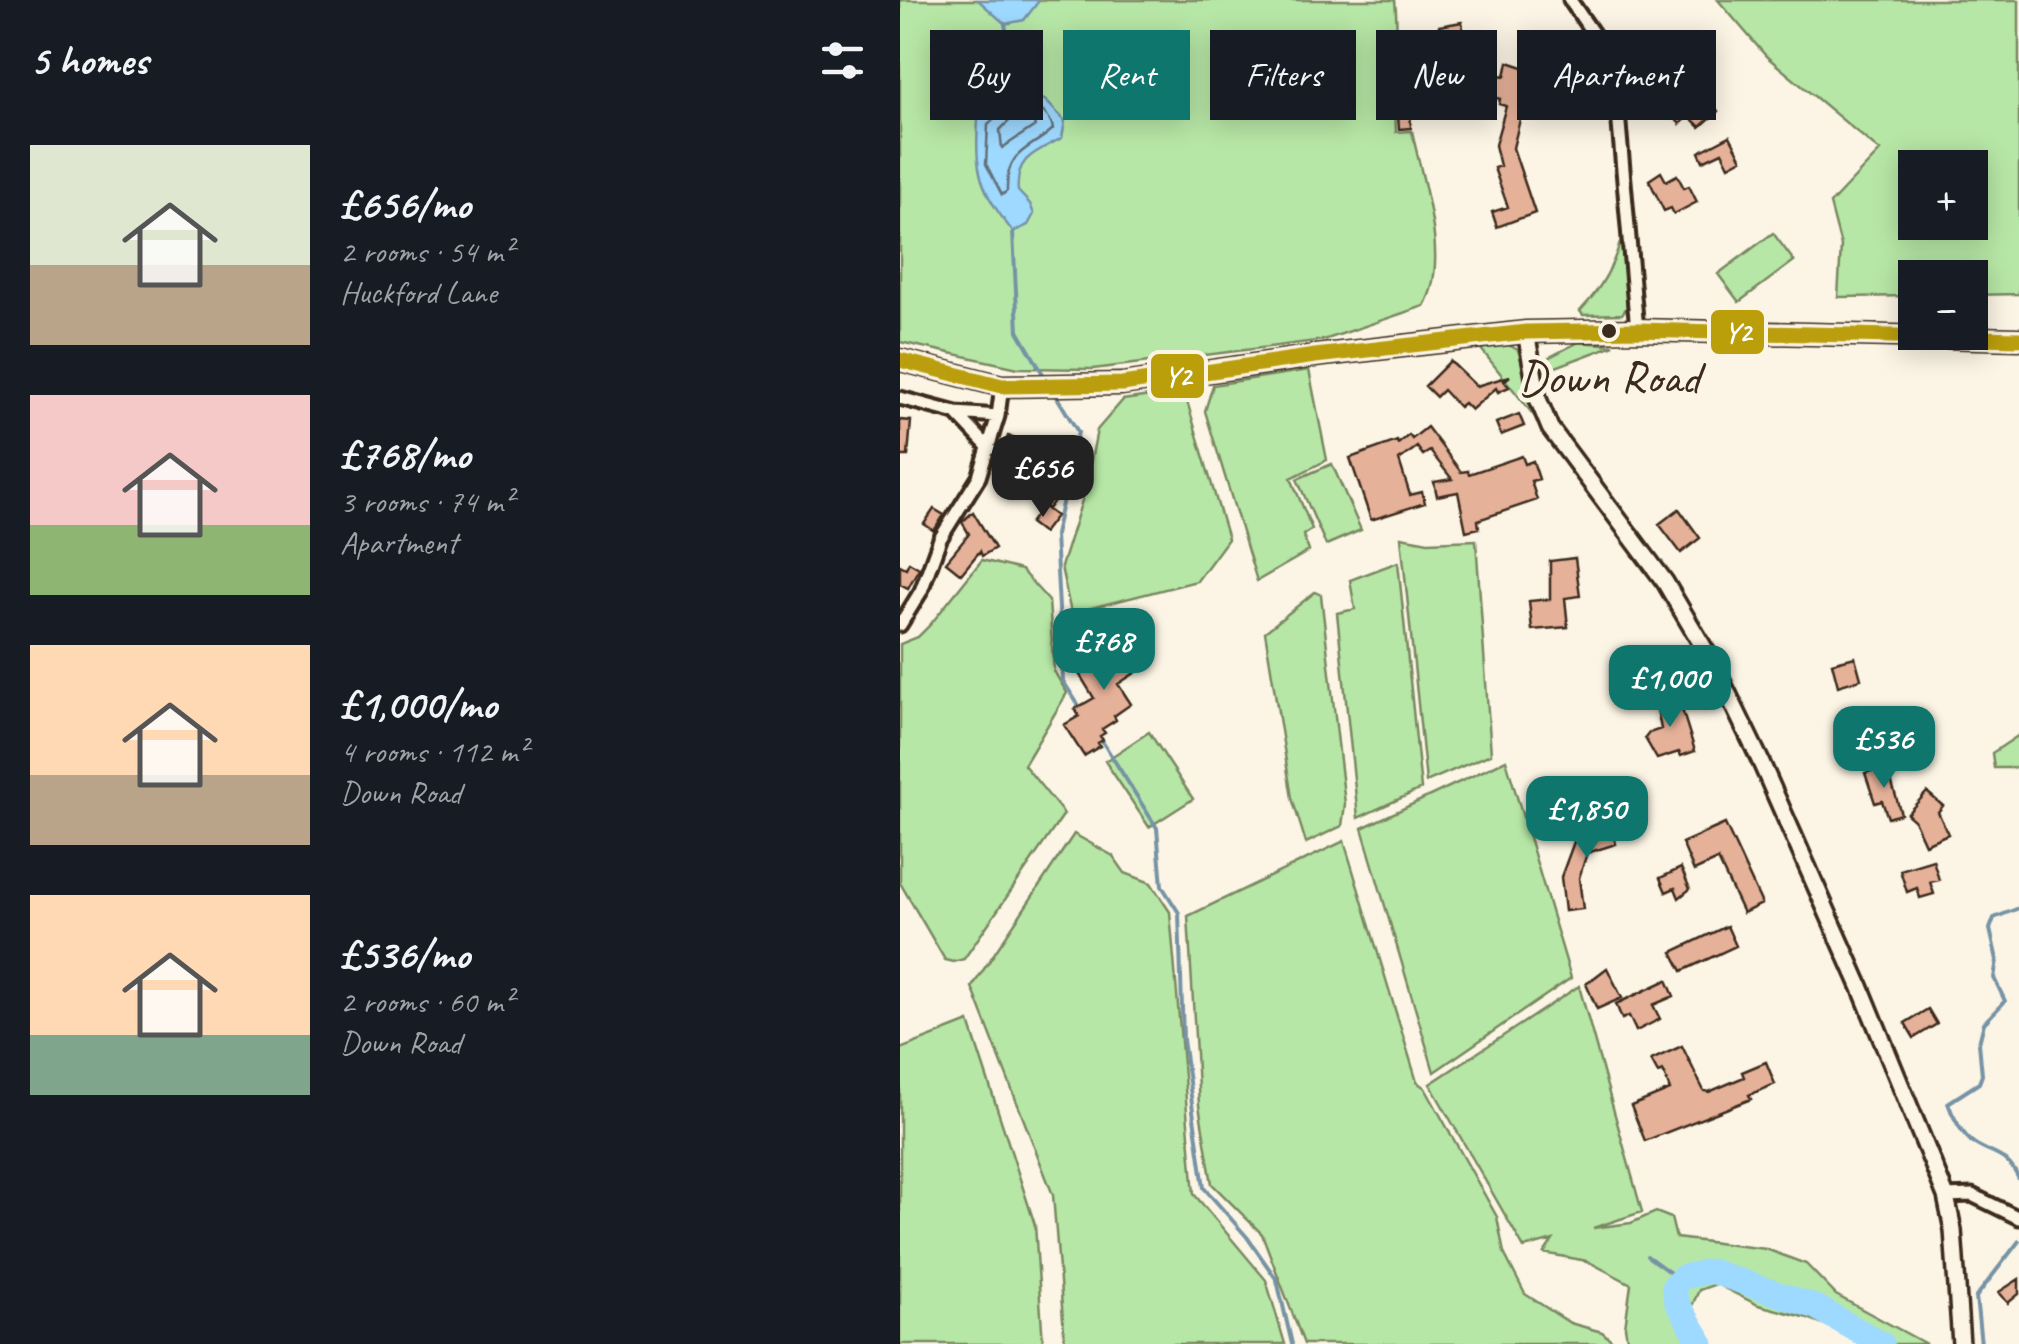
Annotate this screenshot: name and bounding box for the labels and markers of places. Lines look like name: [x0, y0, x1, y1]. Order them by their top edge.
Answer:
marker: Down Road: [1599, 321, 1619, 341]
place label: Down Road: [1518, 347, 1706, 407]
pin: £656: [984, 435, 1102, 520]
pin: £768: [1045, 608, 1163, 693]
pin: £1,000: [1589, 645, 1751, 730]
pin: £536: [1825, 706, 1943, 791]
pin: £1,850: [1506, 776, 1668, 861]

